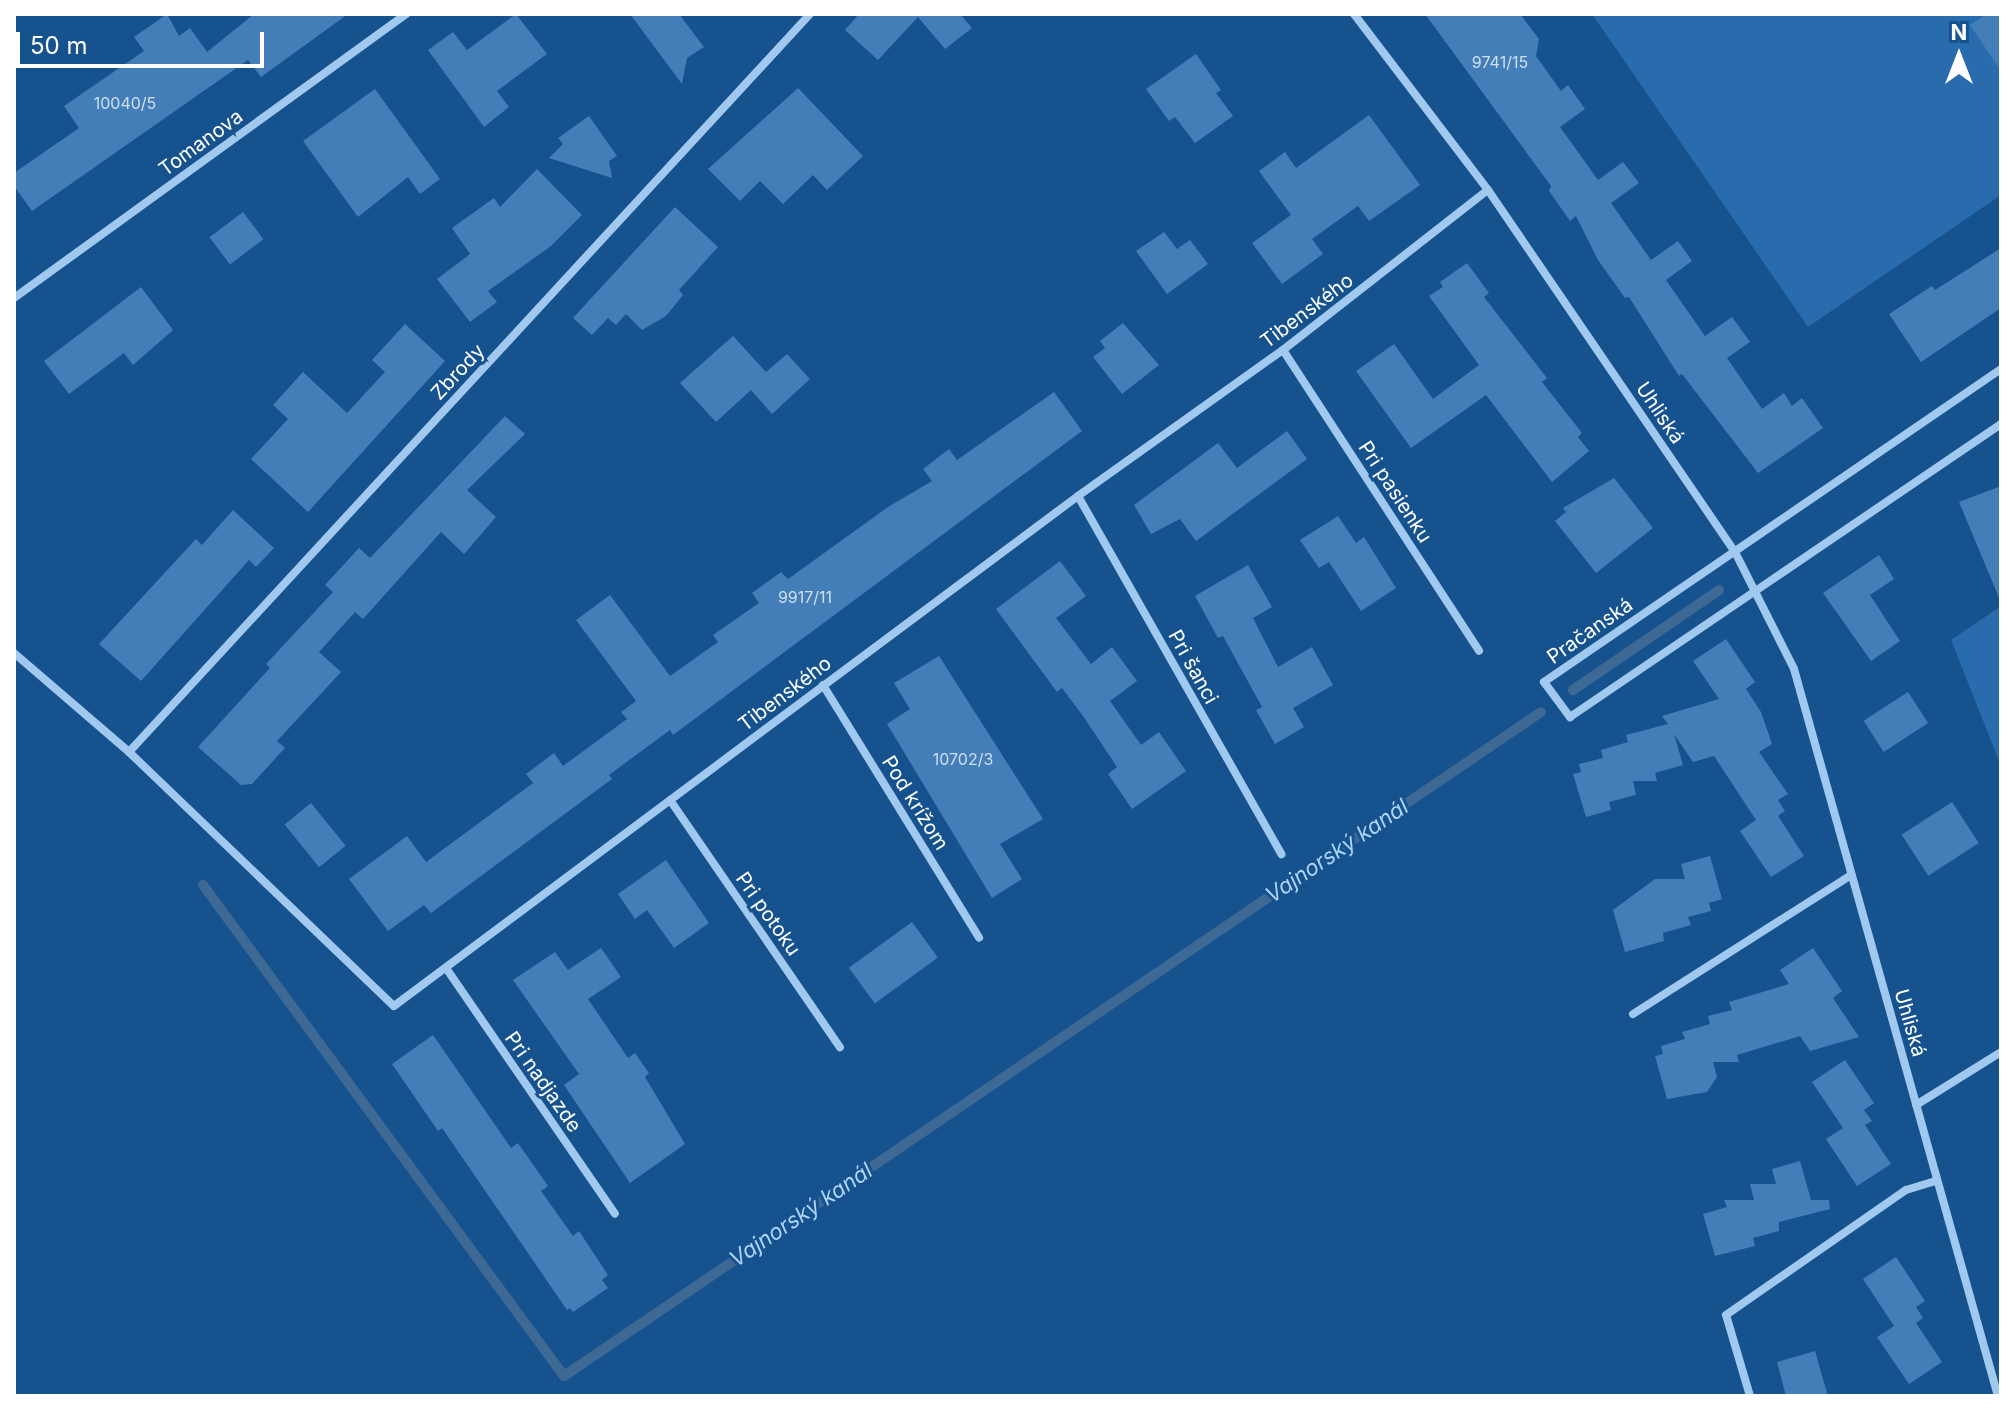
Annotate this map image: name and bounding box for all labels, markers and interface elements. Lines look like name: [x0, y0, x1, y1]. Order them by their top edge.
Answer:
scale bar: [20, 16, 268, 66]
north arrow: [1919, 16, 1999, 96]
text: N: [1951, 19, 1967, 45]
text: 50 m: [30, 31, 88, 60]
house number: 9741/15: [1472, 52, 1528, 72]
house number: 10040/5: [94, 93, 156, 113]
street label: Tomanova: [154, 105, 248, 181]
street label: Tibenského: [1256, 268, 1358, 354]
street label: Zbrody: [426, 339, 490, 405]
street label: Uhliská: [1631, 378, 1689, 448]
street label: Pri pasienku: [1353, 437, 1437, 547]
house number: 9917/11: [778, 587, 832, 607]
street label: Pračanská: [1543, 593, 1637, 669]
street label: Pri šanci: [1163, 626, 1223, 708]
street label: Tibenského: [734, 651, 836, 737]
house number: 10702/3: [933, 749, 993, 769]
street label: Pod krížom: [877, 752, 953, 854]
water label: Vajnorský kanál: [1261, 793, 1413, 909]
street label: Pri potoku: [731, 868, 805, 960]
street label: Uhliská: [1889, 986, 1931, 1060]
street label: Pri nadjazde: [500, 1027, 586, 1137]
water label: Vajnorský kanál: [725, 1157, 877, 1273]

